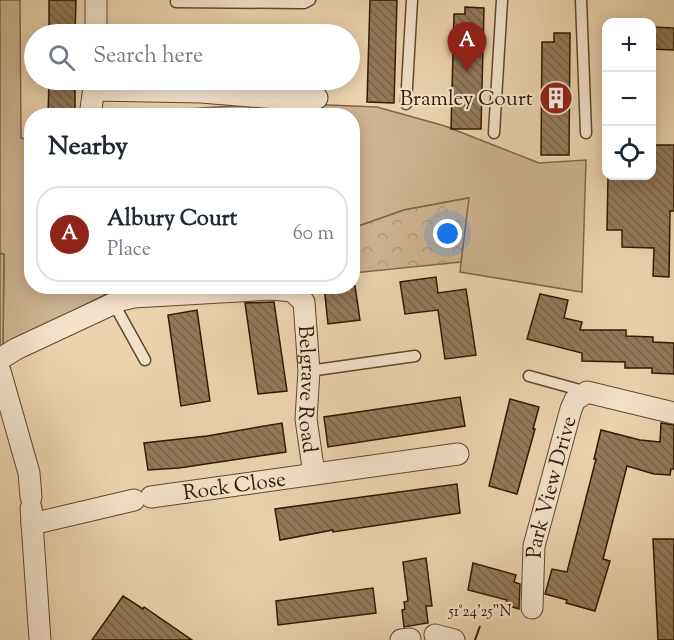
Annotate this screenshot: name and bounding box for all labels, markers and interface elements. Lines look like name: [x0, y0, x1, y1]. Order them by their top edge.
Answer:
map controls: [602, 18, 656, 180]
button: +: [602, 18, 656, 72]
pin: A: [448, 22, 486, 72]
search box: [24, 24, 360, 90]
icon: search: [45, 41, 78, 74]
text: Search here: [93, 41, 203, 73]
button: −: [602, 72, 656, 126]
building icon: Bramley Court: [538, 80, 574, 116]
place label: Bramley Court: [400, 85, 533, 115]
button: locate: [602, 126, 656, 180]
text: Nearby: [48, 129, 128, 166]
text: Albury Court: [107, 204, 237, 236]
your location: [433, 219, 462, 248]
text: A: [61, 220, 78, 249]
text: 60 m: [293, 220, 334, 249]
text: Place: [107, 236, 151, 265]
street label: Belgrave Road: [289, 324, 324, 455]
street label: Park View Drive: [521, 413, 585, 559]
street label: Rock Close: [181, 465, 288, 509]
text: 51°24'25"N: [448, 602, 511, 623]

